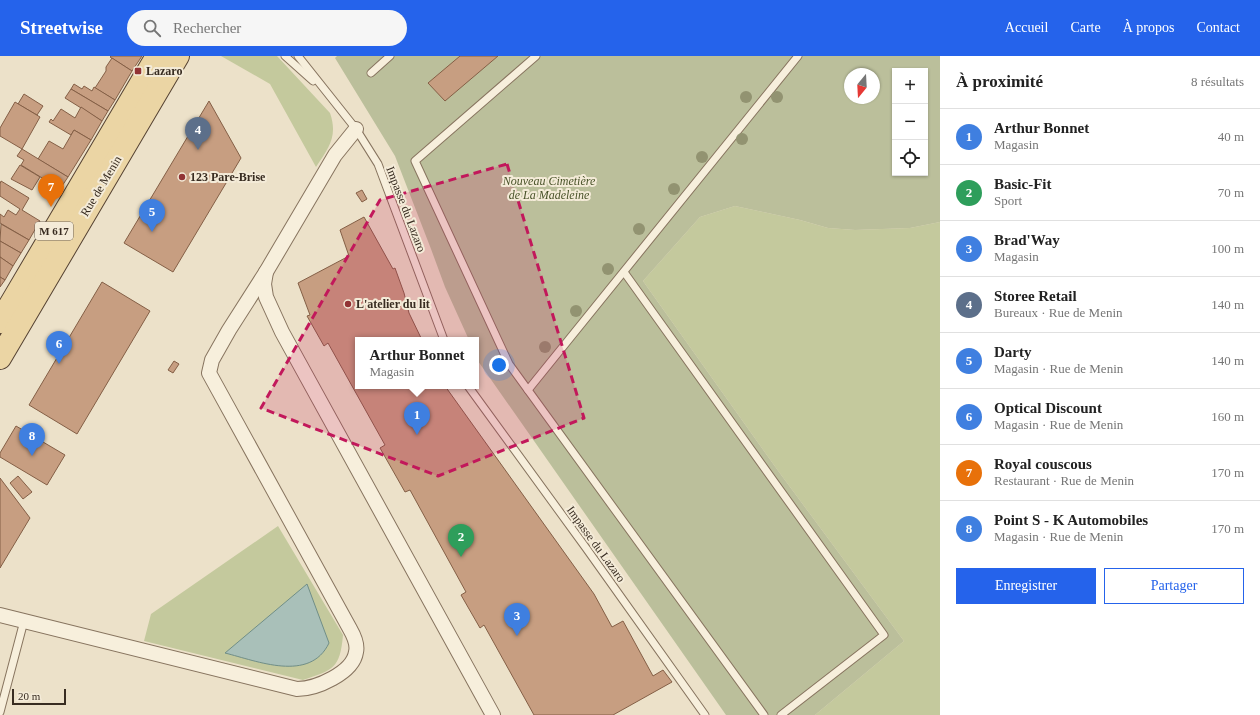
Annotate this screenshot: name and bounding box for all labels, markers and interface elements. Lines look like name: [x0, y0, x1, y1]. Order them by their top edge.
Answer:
search box: [127, 10, 407, 46]
text: Streetwise: [20, 17, 103, 38]
icon: search: [141, 17, 163, 39]
text: Rechercher: [173, 20, 241, 36]
text: Accueil: [1005, 20, 1048, 35]
text: Carte: [1070, 20, 1101, 35]
text: À propos: [1123, 20, 1174, 35]
text: Contact: [1196, 20, 1240, 35]
place label: Lazaro: [146, 64, 182, 78]
marker: Lazaro: [133, 66, 143, 76]
north arrow: [844, 68, 880, 104]
map controls: [892, 68, 928, 176]
button: +: [892, 68, 928, 104]
text: À proximité: [956, 72, 1043, 91]
text: 8 résultats: [1191, 74, 1244, 89]
button: −: [892, 104, 928, 140]
pin: 4: [185, 117, 211, 150]
text: Arthur Bonnet: [994, 120, 1089, 136]
text: 1: [966, 129, 972, 144]
text: 40 m: [1218, 129, 1244, 144]
text: Magasin: [994, 137, 1039, 152]
button: locate: [892, 140, 928, 176]
street label: Rue de Menin: [77, 153, 125, 219]
street label: Impasse du Lazaro: [383, 164, 429, 254]
place label: 123 Pare-Brise: [190, 170, 266, 184]
marker: 123 Pare-Brise: [177, 172, 187, 182]
pin: 7: [38, 174, 64, 207]
park label: Nouveau Cimetière de La Madeleine: [502, 174, 596, 202]
text: Basic-Fit: [994, 176, 1052, 192]
text: 2: [966, 185, 972, 200]
text: 70 m: [1218, 185, 1244, 200]
text: Sport: [994, 193, 1022, 208]
pin: 5: [139, 199, 165, 232]
road number: M 617: [35, 222, 73, 240]
text: Brad'Way: [994, 232, 1060, 248]
text: 3: [966, 241, 972, 256]
text: 100 m: [1211, 241, 1244, 256]
text: Magasin: [994, 249, 1039, 264]
text: Storee Retail: [994, 288, 1077, 304]
place label: L'atelier du lit: [356, 297, 430, 311]
text: 4: [966, 297, 972, 312]
text: 140 m: [1211, 297, 1244, 312]
marker: L'atelier du lit: [343, 299, 353, 309]
text: Bureaux · Rue de Menin: [994, 305, 1123, 320]
pin: 6: [46, 331, 72, 364]
popup: [355, 337, 479, 389]
text: Darty: [994, 344, 1032, 360]
text: Arthur Bonnet: [369, 347, 465, 363]
text: 5: [966, 353, 972, 368]
text: 140 m: [1211, 353, 1244, 368]
your location: [489, 355, 509, 375]
text: Magasin · Rue de Menin: [994, 361, 1123, 376]
text: Magasin: [369, 364, 414, 379]
text: Optical Discount: [994, 400, 1102, 416]
pin: 1: [404, 402, 430, 435]
text: 6: [966, 409, 972, 424]
text: 160 m: [1211, 409, 1244, 424]
text: Magasin · Rue de Menin: [994, 417, 1123, 432]
pin: 8: [19, 423, 45, 456]
text: Royal couscous: [994, 456, 1092, 472]
text: 7: [966, 465, 972, 480]
text: 170 m: [1211, 465, 1244, 480]
text: Restaurant · Rue de Menin: [994, 473, 1134, 488]
street label: Impasse du Lazaro: [564, 503, 628, 585]
text: Point S - K Automobiles: [994, 512, 1148, 528]
text: 8: [966, 521, 972, 536]
text: 170 m: [1211, 521, 1244, 536]
pin: 2: [448, 524, 474, 557]
text: Magasin · Rue de Menin: [994, 529, 1123, 544]
button: Enregistrer: [956, 568, 1096, 604]
button: Partager: [1104, 568, 1244, 604]
pin: 3: [504, 603, 530, 636]
scale bar: [12, 687, 66, 706]
text: 20 m: [18, 690, 40, 702]

